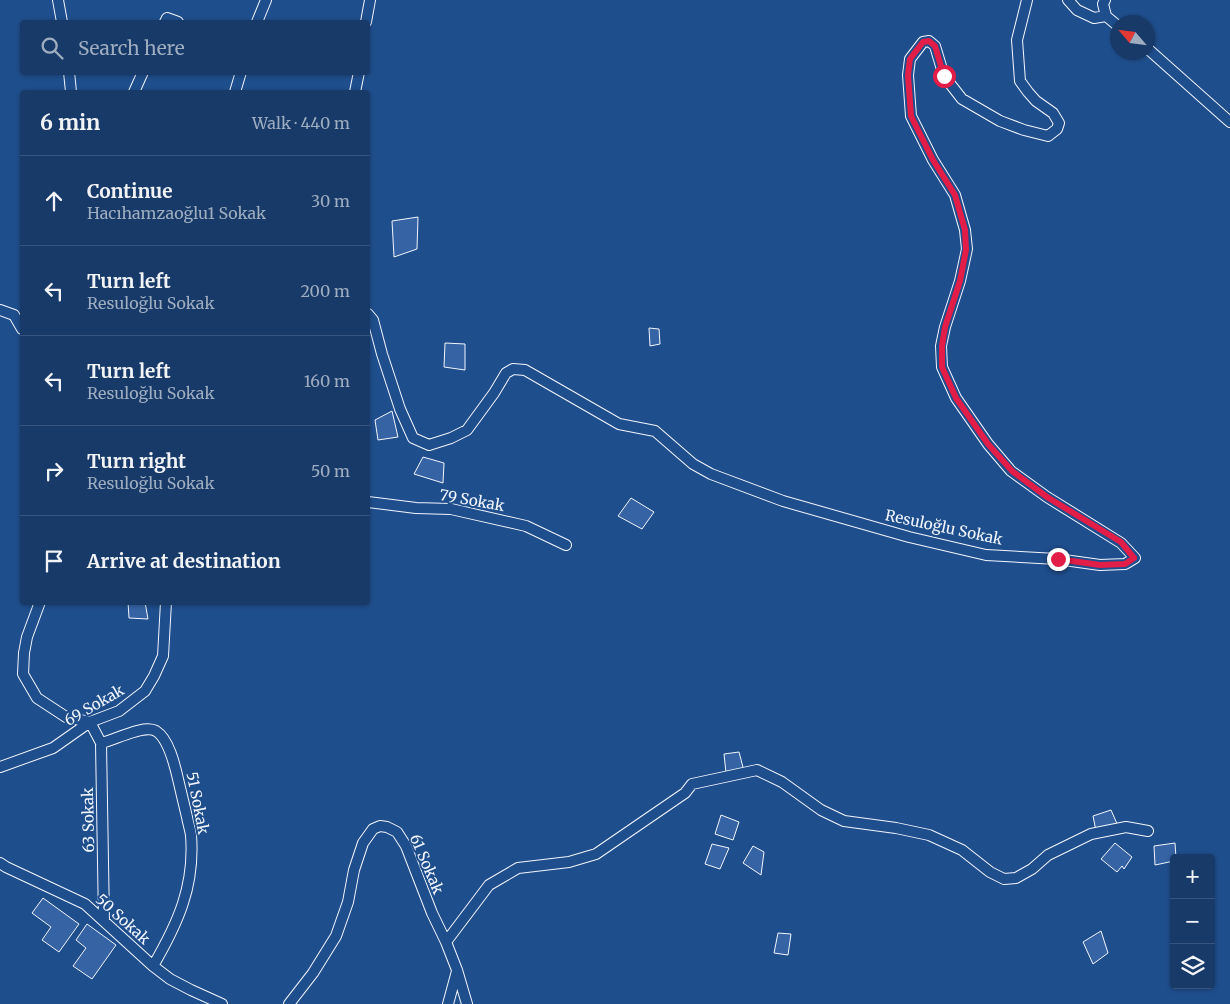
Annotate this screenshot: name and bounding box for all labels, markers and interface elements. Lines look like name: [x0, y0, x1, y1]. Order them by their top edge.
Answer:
north arrow: [1110, 15, 1155, 60]
search box: [20, 20, 370, 75]
icon: search: [38, 34, 66, 62]
text: Search here: [78, 36, 185, 60]
route start: [933, 65, 956, 88]
text: 6 min: [40, 109, 100, 136]
text: Walk · 440 m: [252, 113, 350, 133]
text: Continue: [87, 179, 173, 203]
icon: ahead: [40, 187, 68, 215]
text: 30 m: [311, 191, 350, 211]
text: Hacıhamzaoğlu1 Sokak: [87, 203, 266, 223]
text: Turn left: [87, 269, 171, 293]
icon: left: [40, 277, 68, 305]
text: 200 m: [300, 281, 350, 301]
text: Resuloğlu Sokak: [87, 293, 215, 313]
text: Turn left: [87, 359, 171, 383]
icon: left: [40, 367, 68, 395]
text: 160 m: [304, 371, 350, 391]
text: Resuloğlu Sokak: [87, 383, 215, 403]
text: Turn right: [87, 449, 186, 473]
icon: right: [40, 457, 68, 485]
text: 50 m: [311, 461, 350, 481]
text: Resuloğlu Sokak: [87, 473, 215, 493]
street label: 79 Sokak: [438, 485, 506, 515]
street label: Resuloğlu Sokak: [884, 505, 1005, 549]
icon: arrive: [40, 547, 68, 575]
route end: [1047, 548, 1070, 571]
text: Arrive at destination: [87, 549, 281, 573]
street label: 69 Sokak: [61, 680, 128, 730]
street label: 51 Sokak: [183, 770, 213, 836]
street label: 63 Sokak: [78, 787, 98, 853]
street label: 61 Sokak: [406, 831, 448, 897]
map controls: [1170, 854, 1215, 989]
button: +: [1170, 854, 1215, 899]
street label: 50 Sokak: [92, 890, 154, 949]
button: −: [1170, 899, 1215, 944]
button: layers: [1170, 944, 1215, 989]

